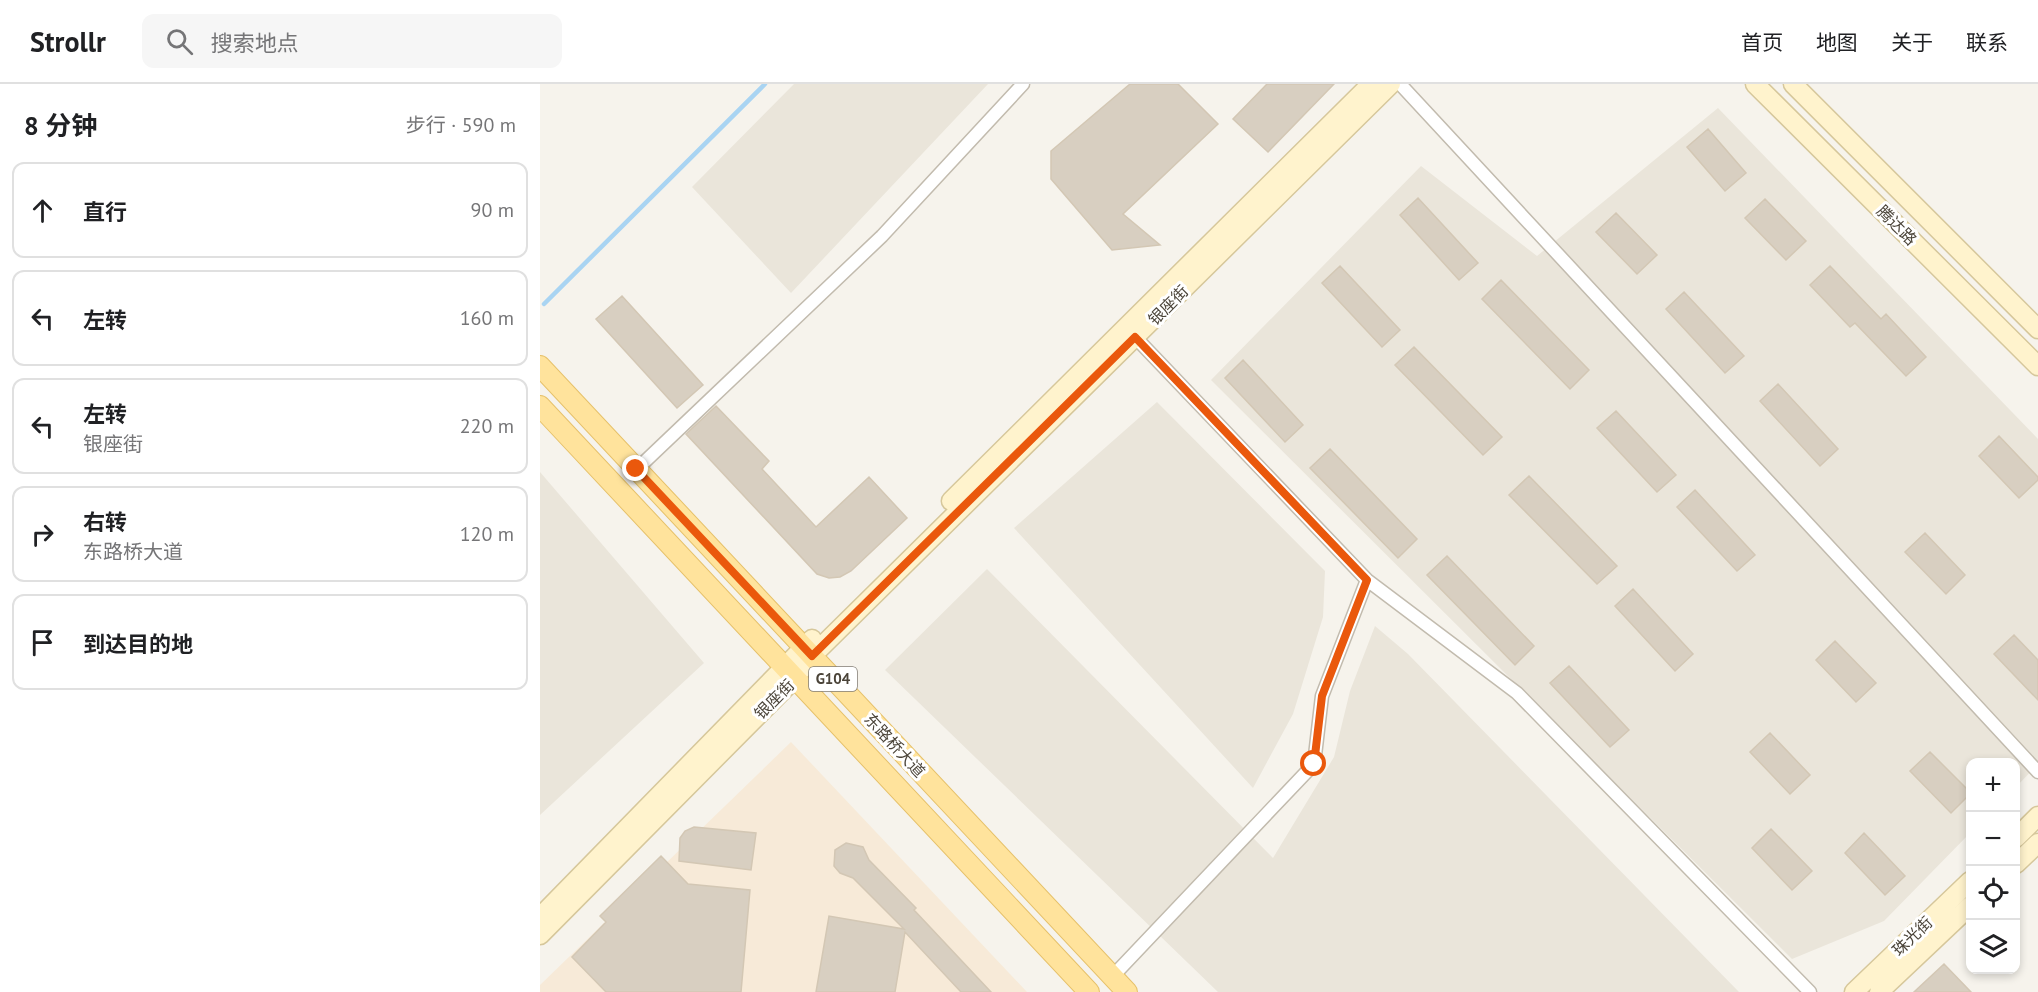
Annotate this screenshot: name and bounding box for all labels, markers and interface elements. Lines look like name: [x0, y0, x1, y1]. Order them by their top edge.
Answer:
search box: [142, 14, 562, 68]
text: Strollr: [30, 23, 106, 60]
icon: search: [163, 25, 196, 58]
text: 搜索地点: [211, 29, 299, 57]
text: 首页: [1741, 29, 1783, 56]
text: 地图: [1816, 29, 1858, 56]
text: 关于: [1891, 29, 1933, 56]
text: 联系: [1966, 29, 2008, 56]
text: 8 分钟: [24, 109, 97, 142]
text: 步行 · 590 m: [406, 112, 516, 138]
icon: ahead: [26, 194, 59, 227]
text: 90 m: [471, 197, 514, 223]
text: 直行: [83, 198, 127, 226]
street label: 腾达路: [1873, 201, 1921, 249]
street label: 银座街: [1144, 281, 1192, 329]
icon: left: [26, 302, 59, 335]
text: 160 m: [460, 305, 514, 331]
text: 左转: [83, 306, 127, 334]
text: 左转: [83, 400, 127, 428]
icon: left: [26, 410, 59, 443]
text: 220 m: [460, 413, 514, 439]
text: 银座街: [83, 431, 143, 457]
route end: [622, 455, 648, 481]
text: 右转: [83, 508, 127, 536]
icon: right: [26, 518, 59, 551]
text: 120 m: [460, 521, 514, 547]
text: 东路桥大道: [83, 539, 183, 565]
icon: arrive: [26, 626, 59, 659]
text: 到达目的地: [83, 630, 193, 658]
road number: G104: [809, 667, 857, 691]
street label: 银座街: [750, 675, 798, 723]
street label: 东路桥大道: [860, 709, 930, 781]
route start: [1300, 750, 1326, 776]
map controls: [1966, 758, 2020, 974]
button: +: [1966, 758, 2020, 812]
button: −: [1966, 812, 2020, 866]
button: locate: [1966, 866, 2020, 920]
street label: 珠光街: [1888, 912, 1936, 960]
button: layers: [1966, 920, 2020, 974]

